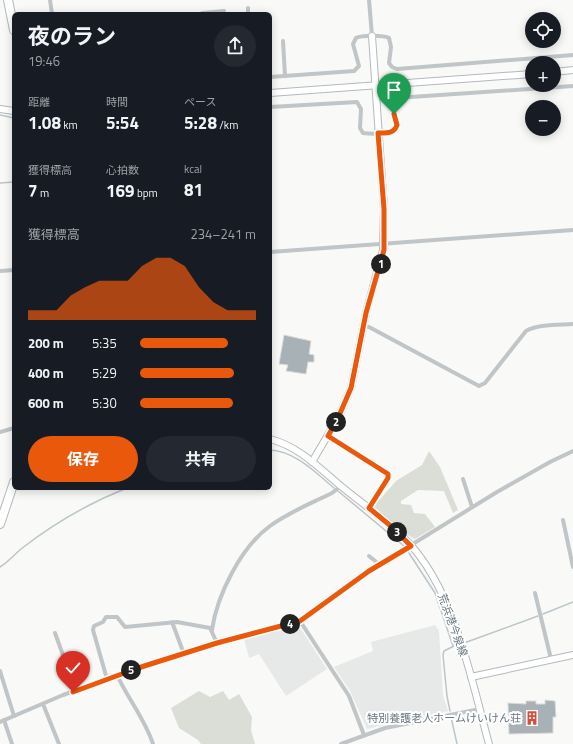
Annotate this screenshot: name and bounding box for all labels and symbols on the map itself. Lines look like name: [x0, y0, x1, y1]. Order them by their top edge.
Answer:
pin: [377, 73, 411, 114]
pin: 1: [371, 254, 391, 274]
pin: 2: [326, 412, 346, 432]
pin: 3: [387, 522, 407, 542]
street label: 荒浜港今泉線: [434, 591, 472, 659]
pin: 4: [280, 614, 300, 634]
pin: [56, 651, 90, 692]
pin: 5: [121, 660, 141, 680]
place label: 特別養護老人ホームけいけん荘: [367, 710, 521, 726]
building icon: 特別養護老人ホームけいけん荘: [524, 710, 540, 726]

